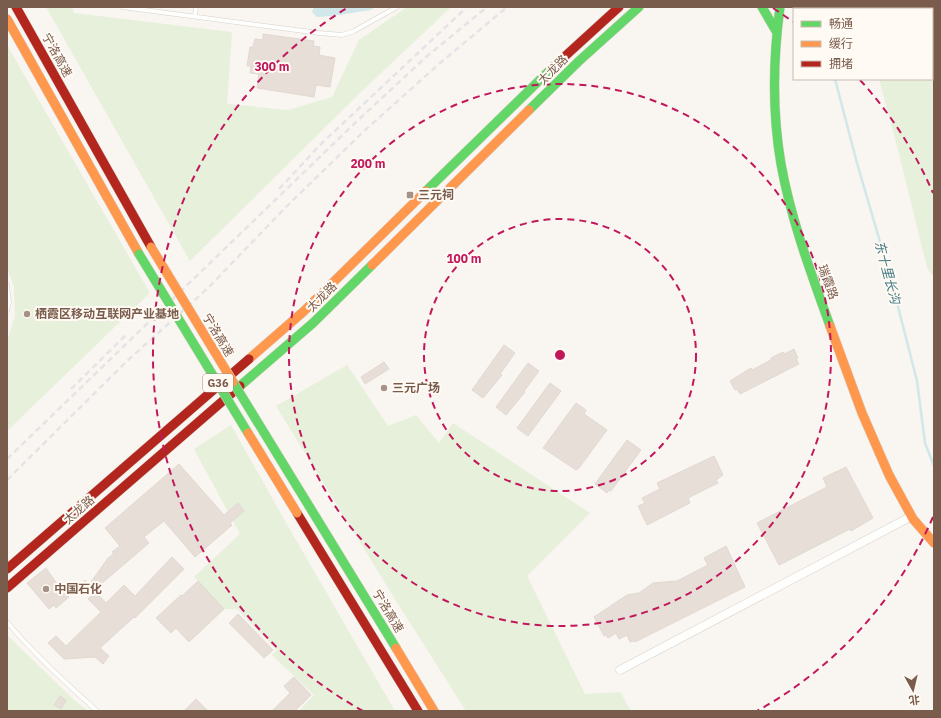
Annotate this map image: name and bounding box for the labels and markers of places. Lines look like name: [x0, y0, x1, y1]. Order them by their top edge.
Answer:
place label: 三元祠: [418, 187, 454, 202]
marker: 三元祠: [405, 190, 415, 200]
place label: 栖霞区移动互联网产业基地: [35, 306, 179, 321]
marker: 栖霞区移动互联网产业基地: [22, 309, 32, 319]
centre of rings: [553, 348, 567, 362]
place label: 三元广场: [392, 380, 440, 395]
marker: 三元广场: [379, 383, 389, 393]
place label: 中国石化: [54, 581, 102, 596]
marker: 中国石化: [41, 584, 51, 594]

